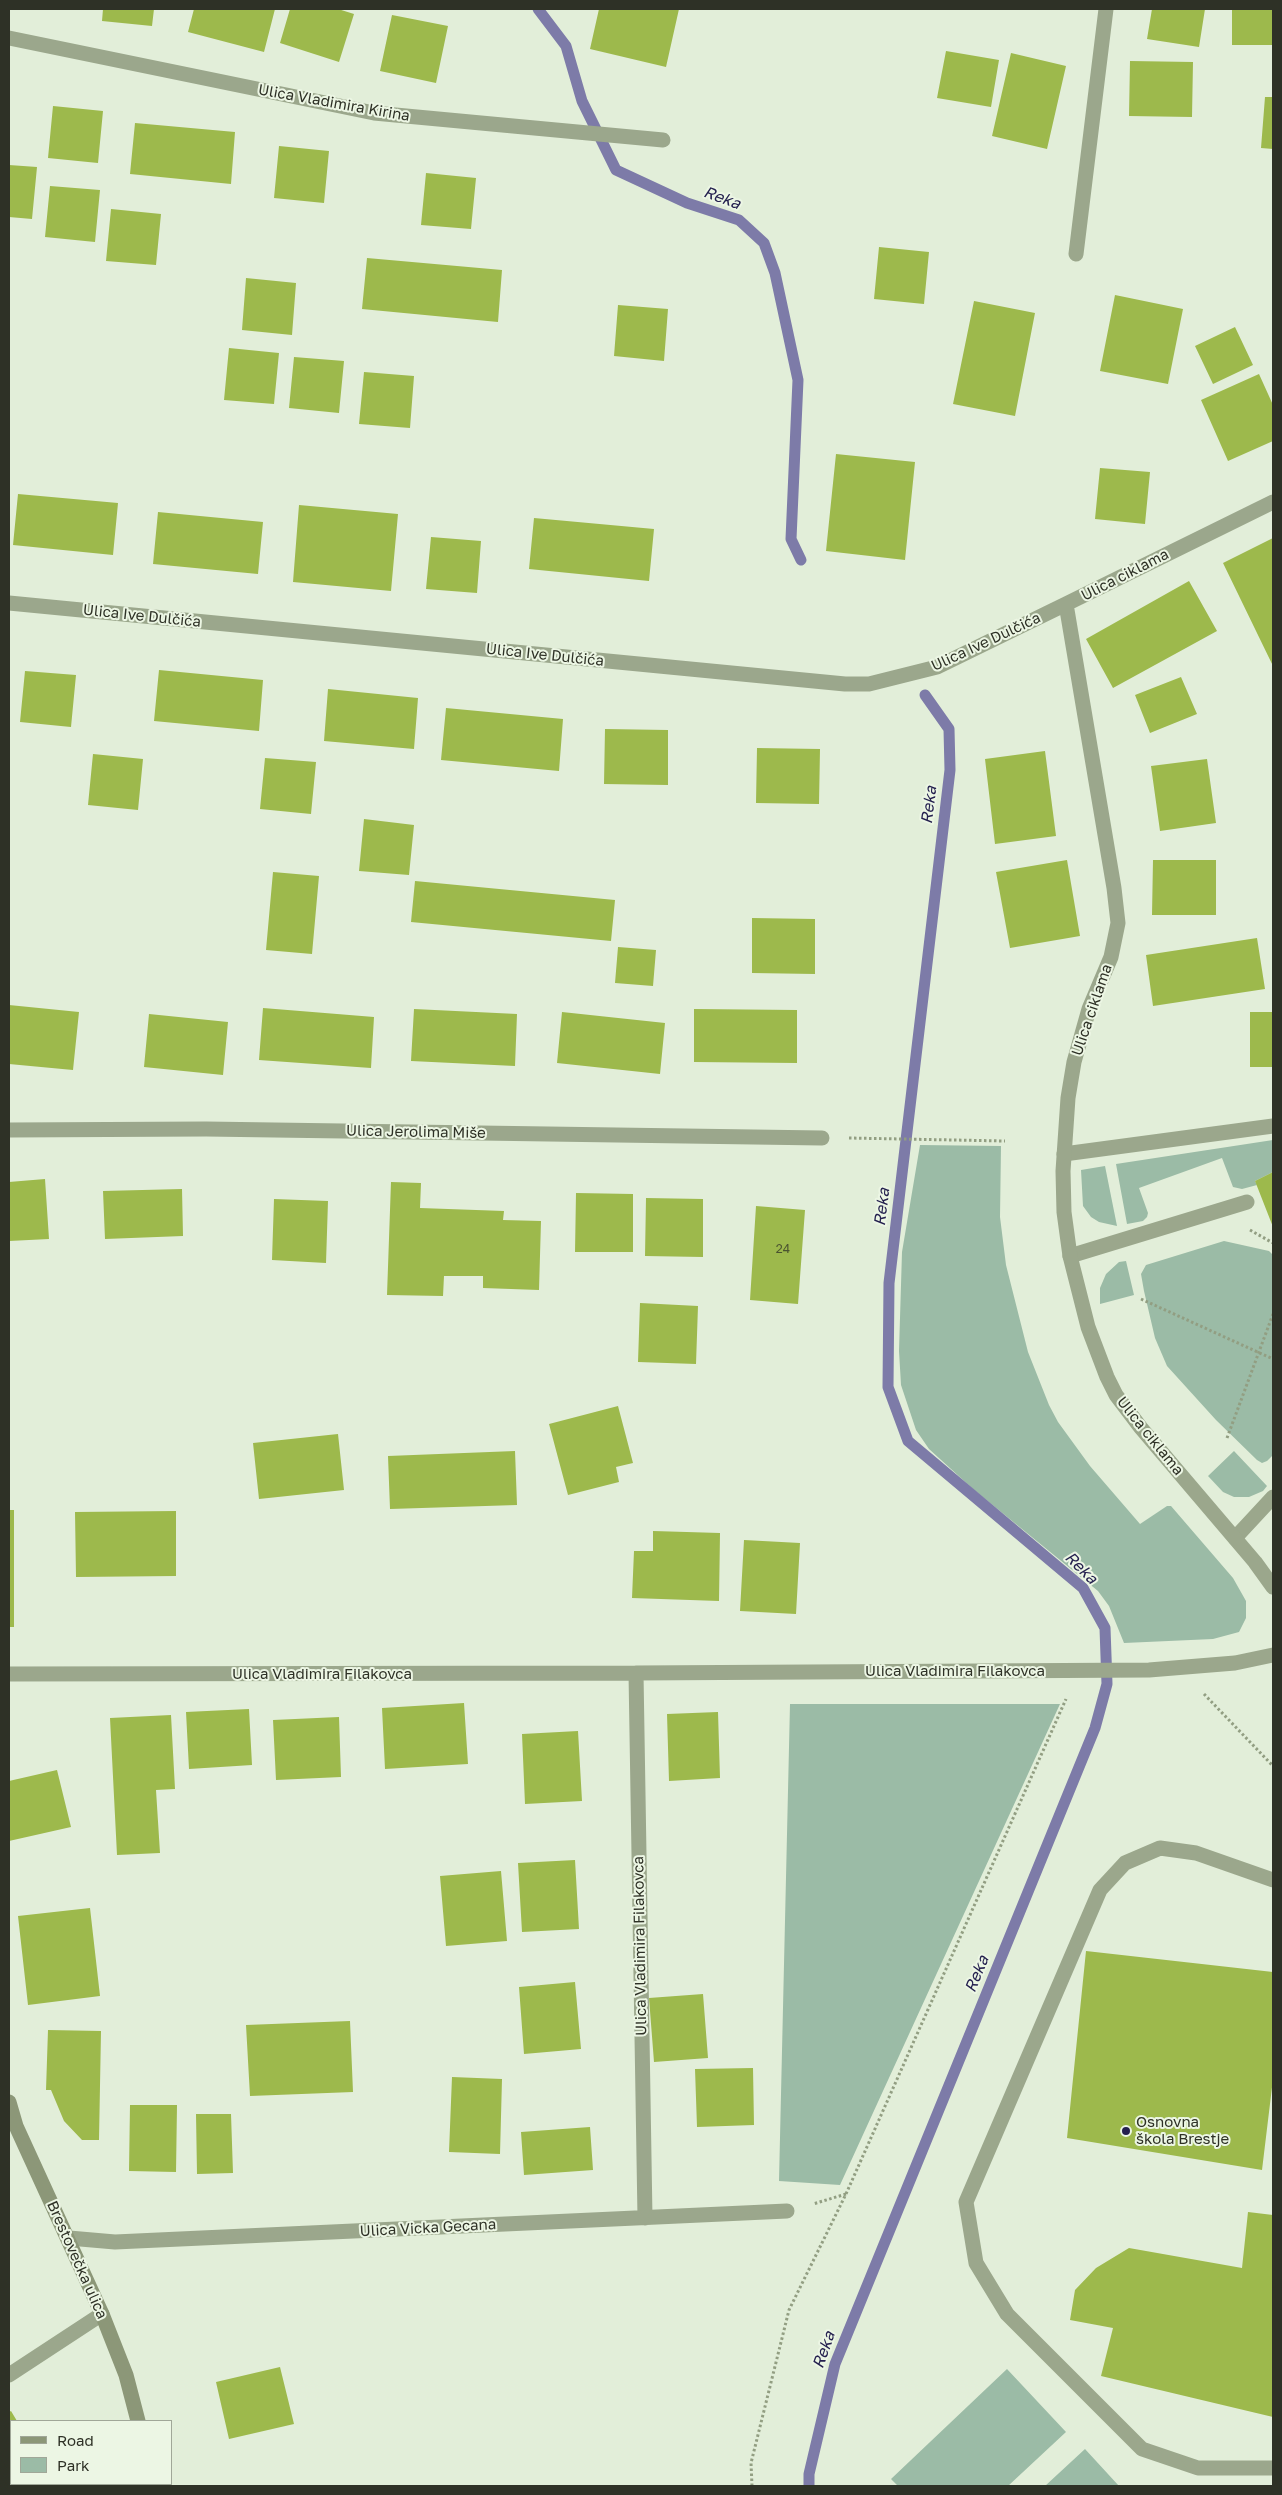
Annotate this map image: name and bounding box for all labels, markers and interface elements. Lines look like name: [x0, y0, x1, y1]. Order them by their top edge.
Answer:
street label: Ulica Vladimira Kirina: [257, 81, 411, 125]
water label: Reka: [701, 182, 743, 214]
street label: Ulica ciklama: [1078, 545, 1172, 605]
street label: Ulica Ive Dulčića: [82, 601, 202, 631]
street label: Ulica Ive Dulčića: [928, 609, 1044, 675]
street label: Ulica Ive Dulčića: [485, 640, 605, 670]
water label: Reka: [917, 785, 941, 825]
street label: Ulica ciklama: [1068, 962, 1116, 1058]
street label: Ulica Jerolima Miše: [346, 1122, 486, 1142]
water label: Reka: [870, 1187, 894, 1227]
house number: 24: [776, 1242, 790, 1256]
street label: Ulica ciklama: [1113, 1393, 1187, 1479]
water label: Reka: [1061, 1548, 1101, 1588]
street label: Ulica Vladimira Filakovca: [865, 1662, 1045, 1680]
street label: Ulica Vladimira Filakovca: [232, 1665, 412, 1683]
street label: Ulica Vladimira Filakovca: [629, 1856, 651, 2036]
water label: Reka: [961, 1953, 993, 1995]
place label: Osnovna škola Brestje: [1136, 2113, 1229, 2148]
marker: Osnovna škola Brestje: [1120, 2125, 1132, 2137]
street label: Brestovečka ulica: [43, 2198, 111, 2322]
street label: Ulica Vicka Gecana: [359, 2215, 497, 2241]
water label: Reka: [809, 2329, 839, 2371]
legend: [10, 2420, 172, 2485]
text: Road: [57, 2431, 94, 2449]
text: Park: [57, 2456, 89, 2474]

